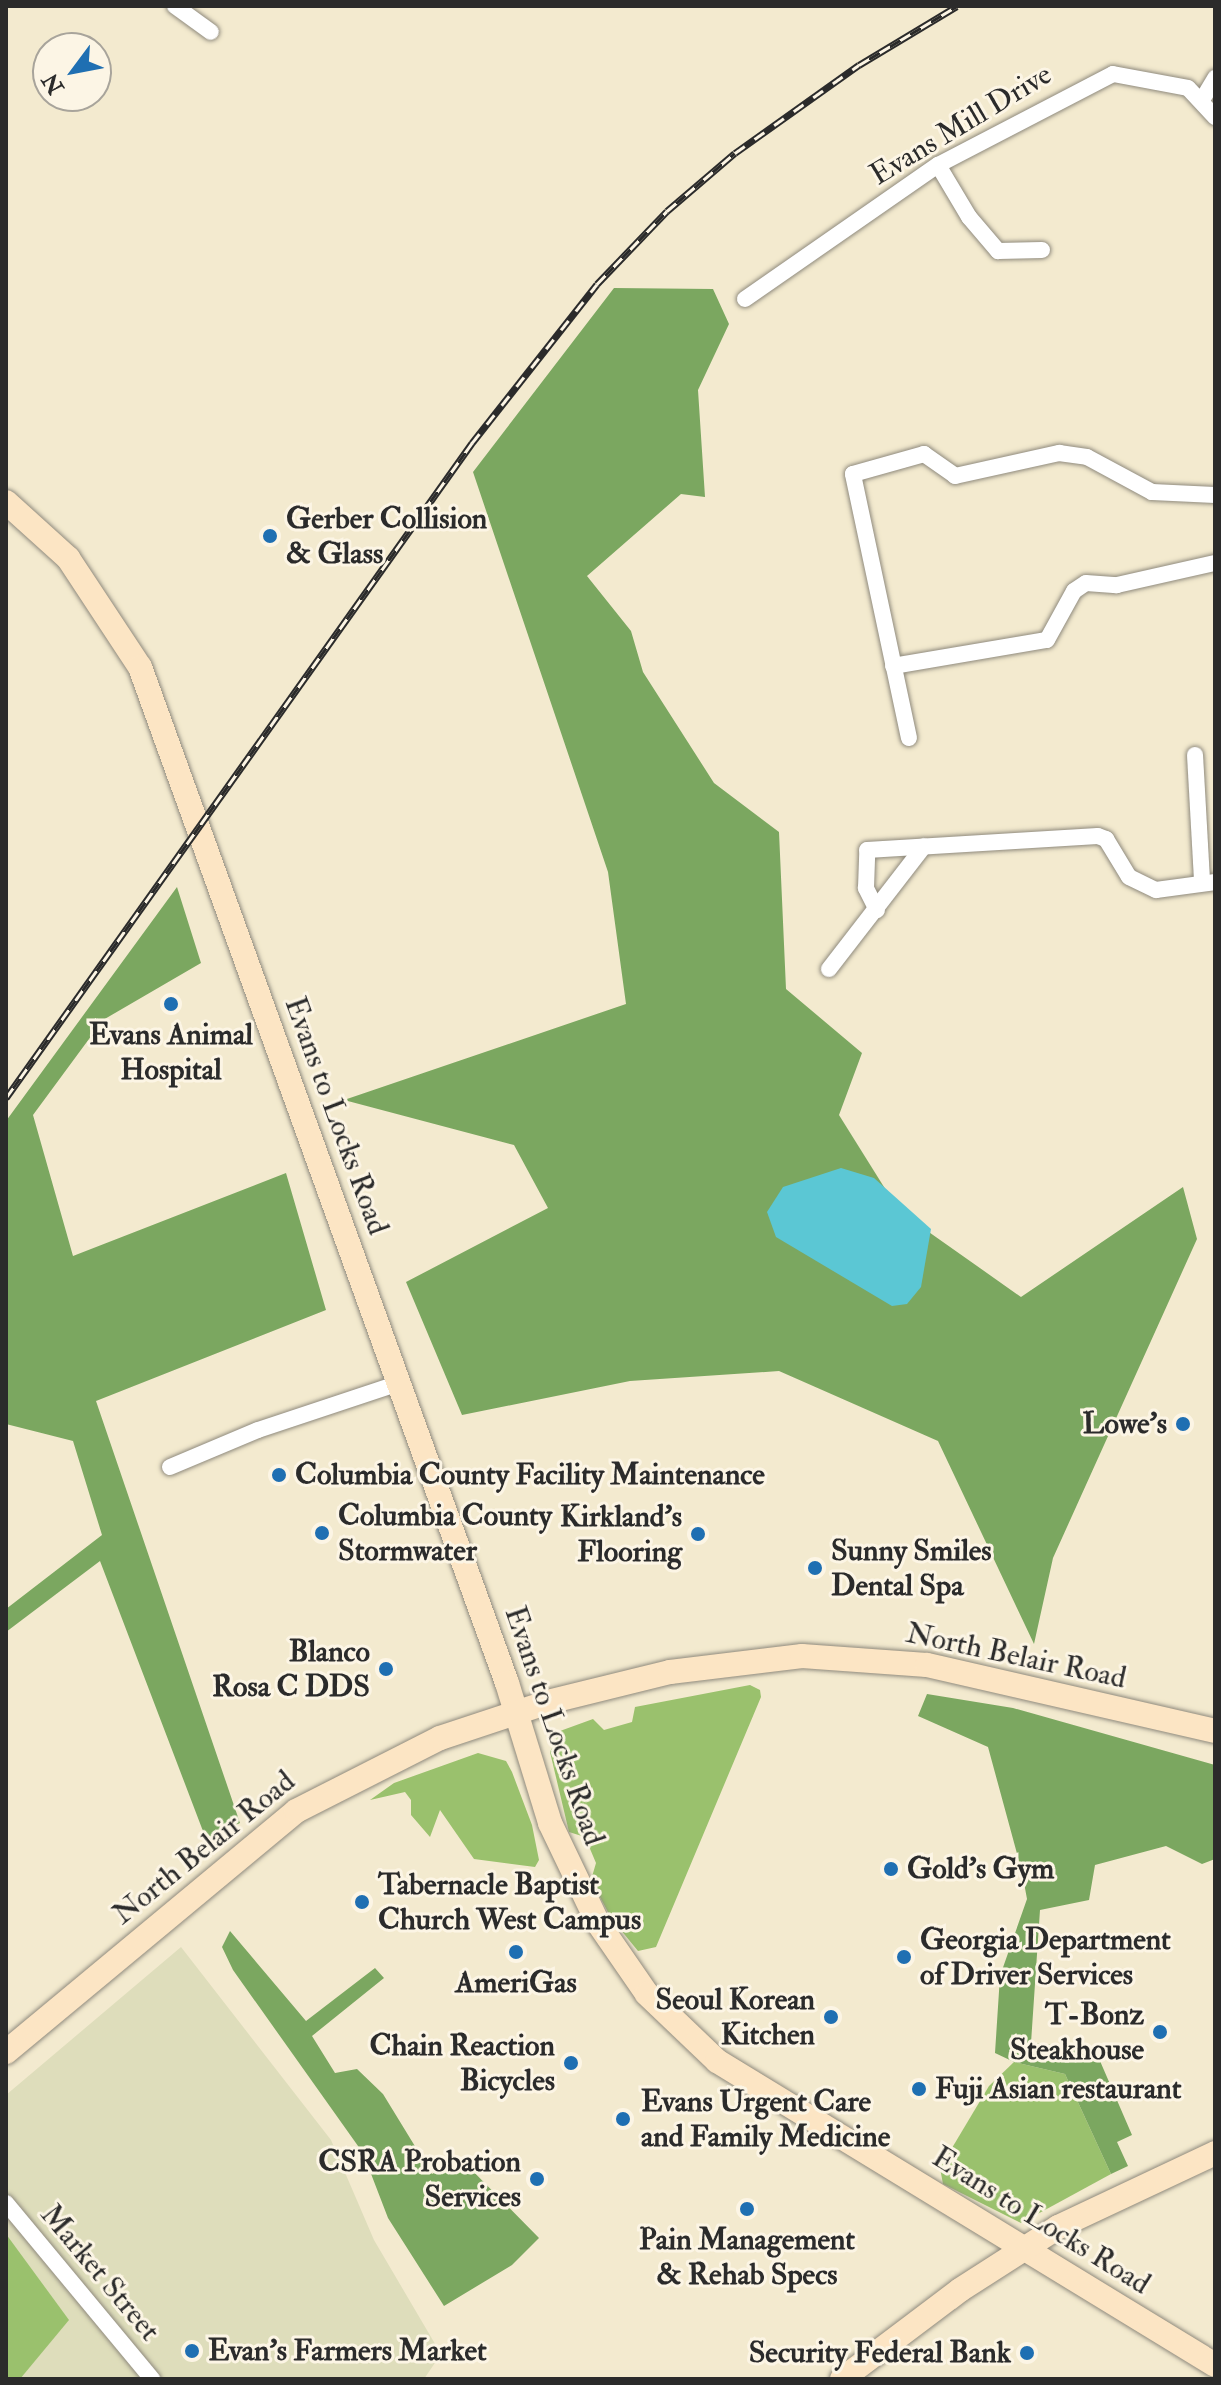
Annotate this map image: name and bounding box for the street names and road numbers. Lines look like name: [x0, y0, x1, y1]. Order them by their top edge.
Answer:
street label: Evans Mill Drive: [864, 57, 1058, 193]
street label: Evans to Locks Road: [276, 992, 396, 1240]
street label: Evans to Locks Road: [496, 1602, 612, 1850]
street label: North Belair Road: [903, 1615, 1129, 1697]
street label: North Belair Road: [106, 1764, 302, 1932]
street label: Evans to Locks Road: [925, 2139, 1157, 2303]
street label: Market Street: [33, 2197, 167, 2349]

